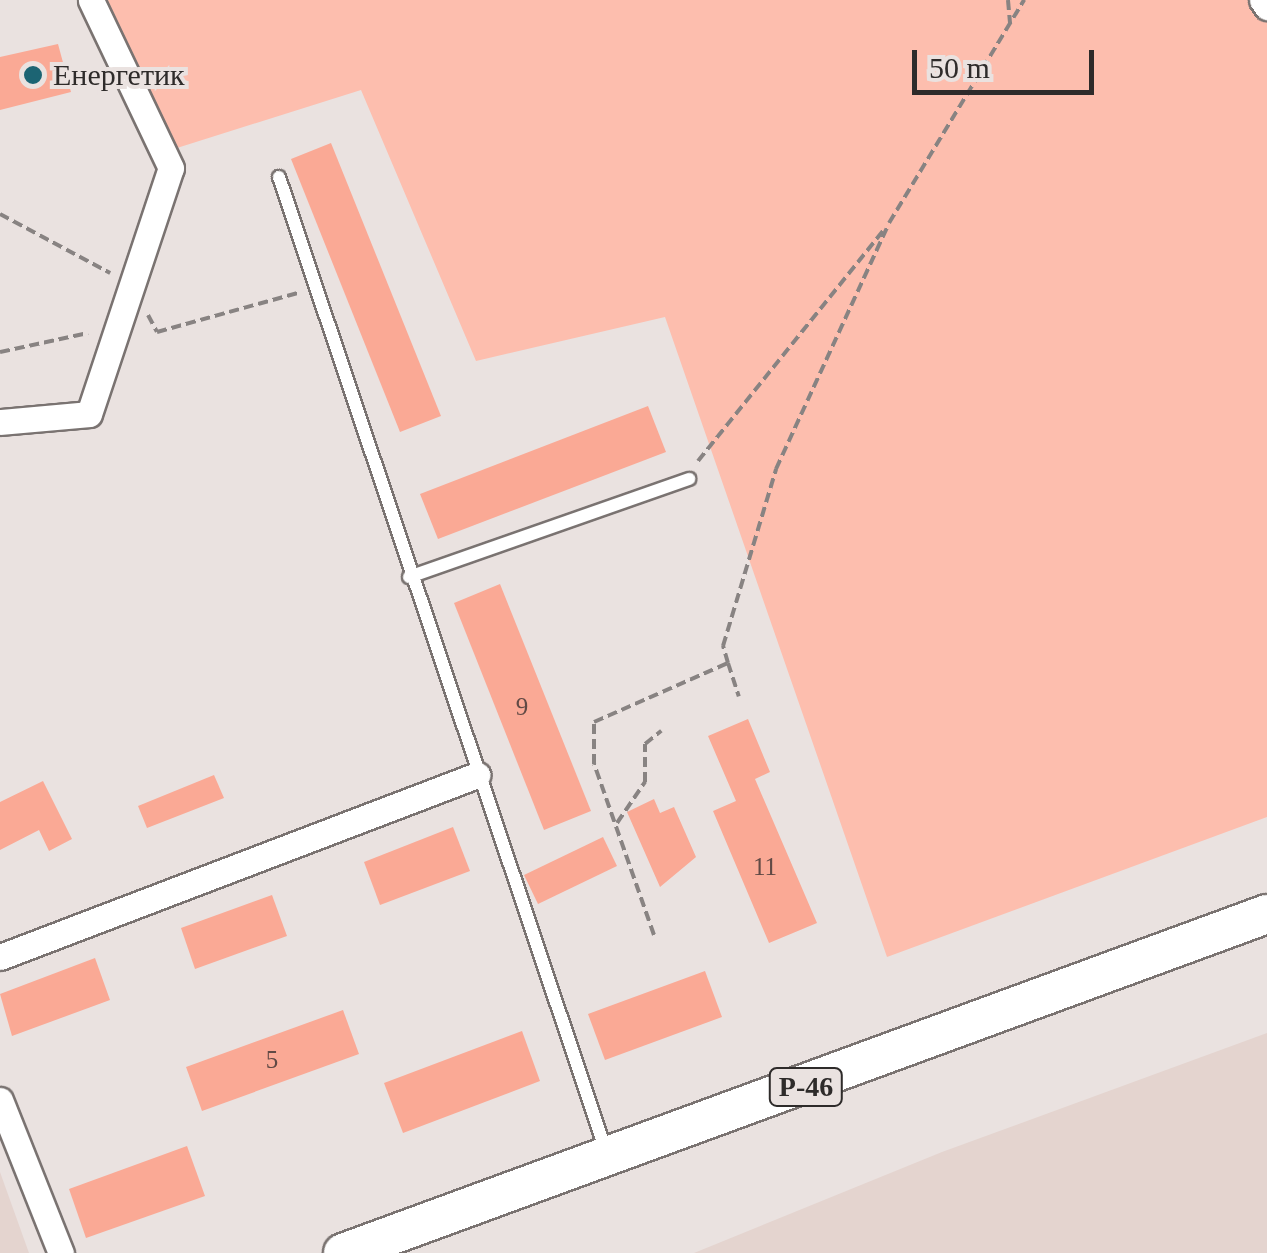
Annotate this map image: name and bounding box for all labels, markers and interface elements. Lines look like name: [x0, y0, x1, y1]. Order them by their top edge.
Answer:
scale bar: [917, 30, 1100, 92]
text: 50 m: [929, 51, 990, 84]
place label: Енергетик: [53, 57, 185, 93]
marker: Енергетик: [22, 64, 44, 86]
house number: 9: [516, 692, 528, 722]
house number: 11: [753, 852, 777, 882]
house number: 5: [266, 1045, 278, 1075]
road number: Р-46: [768, 1064, 844, 1110]

